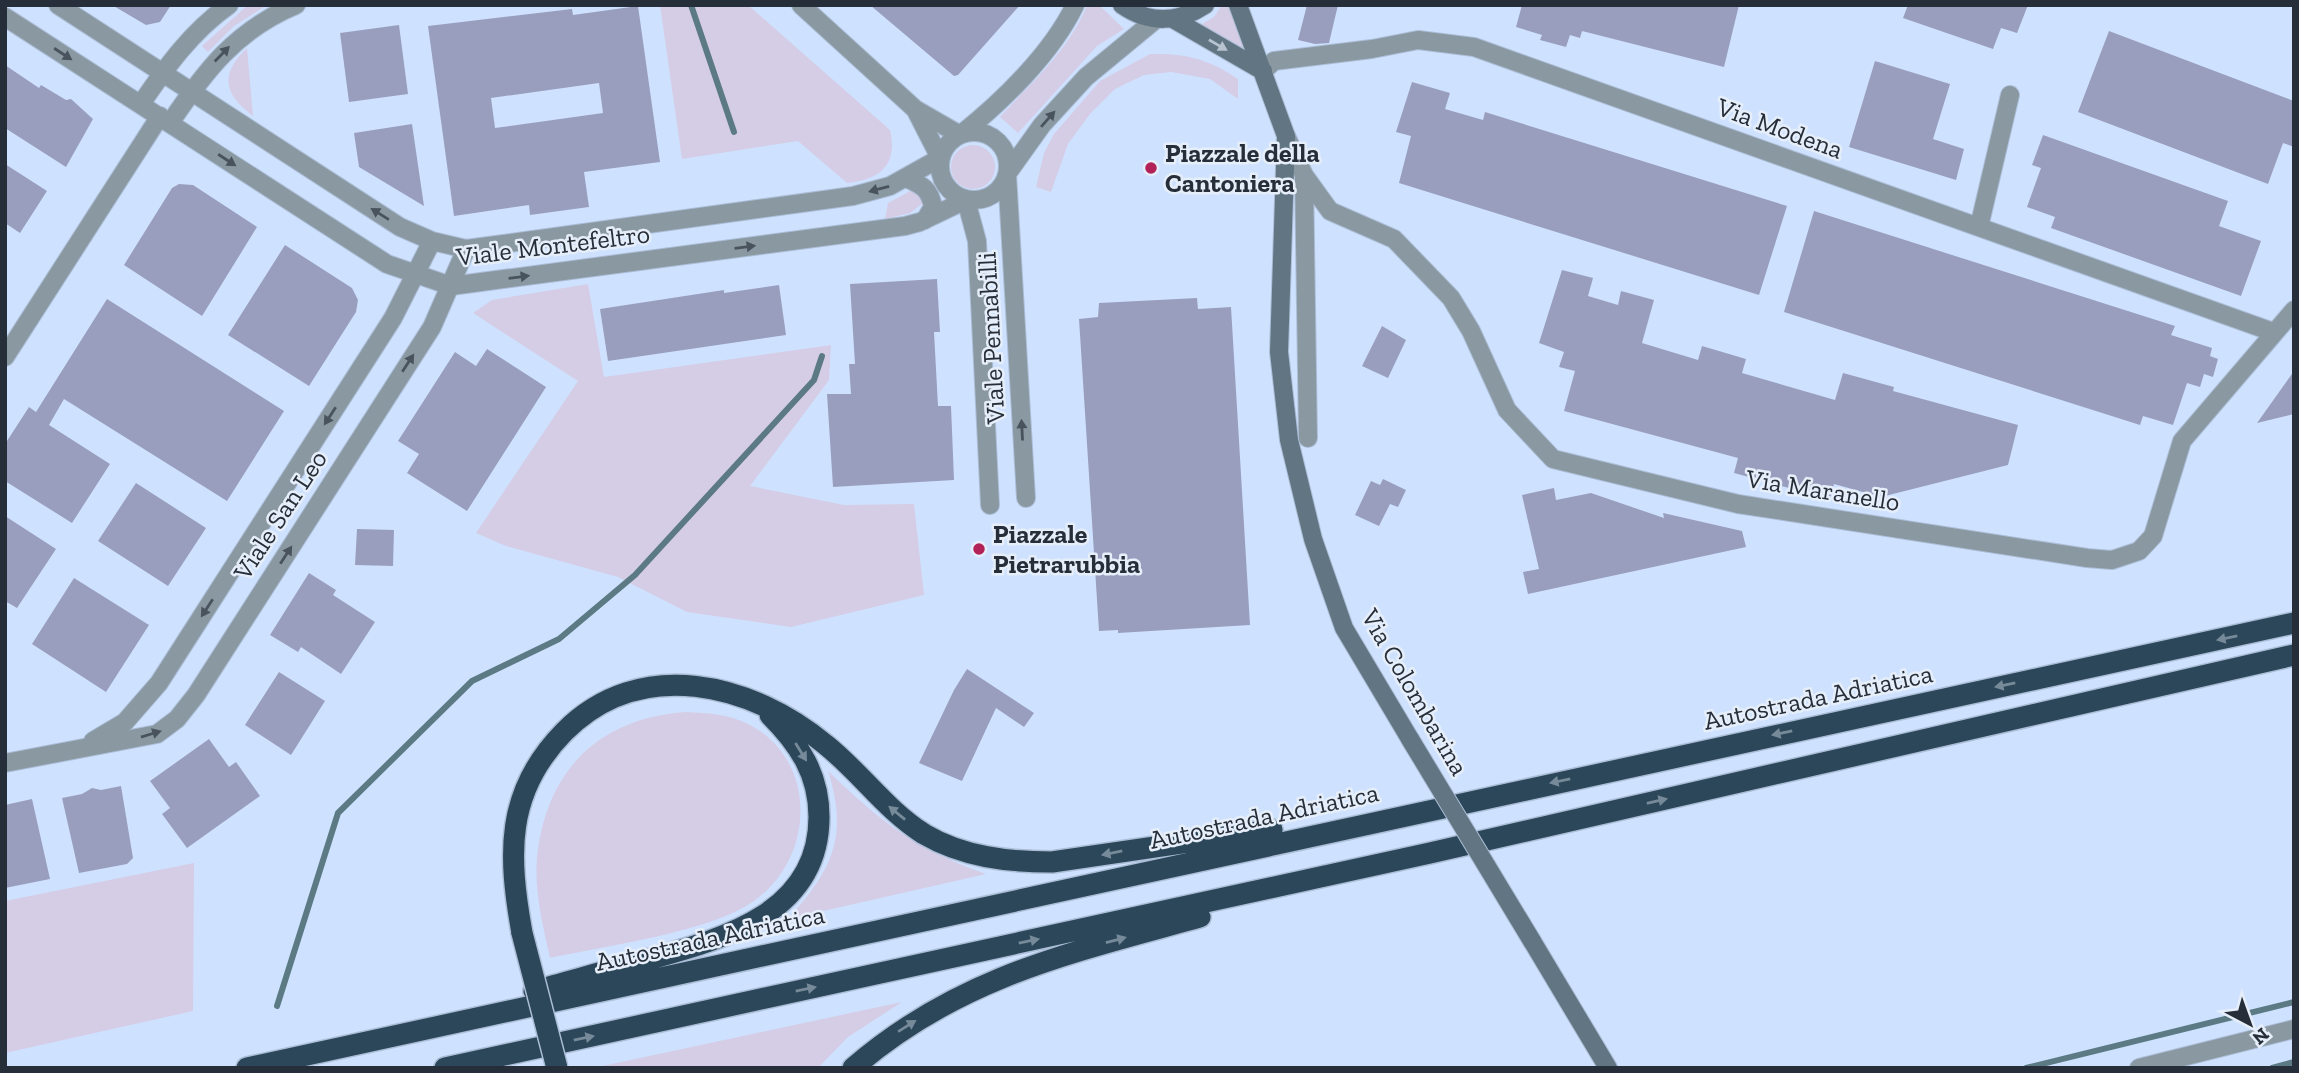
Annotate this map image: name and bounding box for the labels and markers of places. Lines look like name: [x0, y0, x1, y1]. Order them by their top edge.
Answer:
place label: Piazzale della Cantoniera: [1165, 137, 1320, 199]
marker: Piazzale della Cantoniera: [1143, 160, 1159, 176]
place label: Piazzale Pietrarubbia: [993, 518, 1140, 580]
marker: Piazzale Pietrarubbia: [971, 541, 987, 557]

